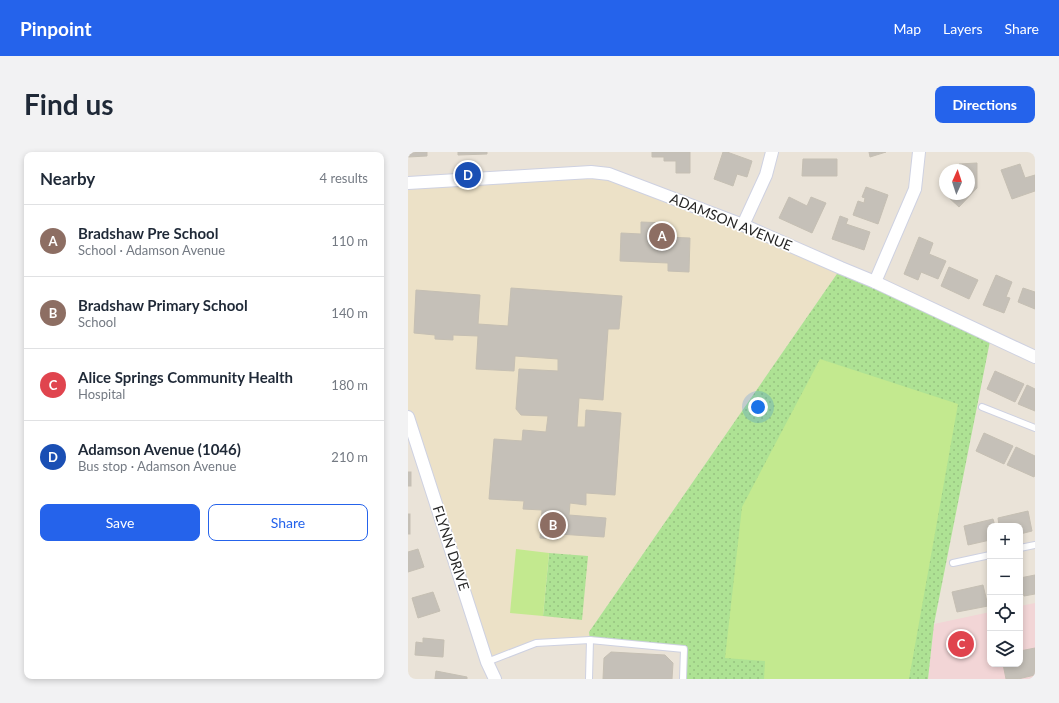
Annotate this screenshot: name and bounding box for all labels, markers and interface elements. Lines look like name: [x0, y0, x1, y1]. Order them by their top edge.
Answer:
text: Pinpoint: [20, 17, 91, 40]
text: Map: [893, 20, 921, 37]
text: Layers: [943, 20, 983, 37]
text: Share: [1005, 20, 1039, 37]
button: Directions: [935, 86, 1035, 123]
text: Find us: [24, 87, 114, 121]
pin: D: [455, 160, 481, 190]
north arrow: [939, 164, 975, 200]
text: Nearby: [40, 168, 95, 189]
text: 4 results: [320, 170, 368, 186]
street label: ADAMSON AVENUE: [668, 189, 795, 254]
pin: A: [649, 221, 675, 251]
text: Bradshaw Pre School: [78, 224, 218, 242]
text: A: [48, 233, 58, 249]
text: 110 m: [331, 233, 368, 249]
text: School · Adamson Avenue: [78, 242, 225, 258]
text: Bradshaw Primary School: [78, 296, 248, 314]
text: B: [49, 305, 57, 321]
text: 140 m: [331, 305, 368, 321]
text: School: [78, 314, 116, 330]
text: Alice Springs Community Health: [78, 368, 293, 386]
text: C: [49, 377, 57, 393]
text: 180 m: [331, 377, 368, 393]
text: Hospital: [78, 386, 125, 402]
your location: [748, 397, 768, 417]
text: Adamson Avenue (1046): [78, 440, 241, 458]
text: D: [48, 449, 58, 465]
text: 210 m: [331, 449, 368, 465]
text: Bus stop · Adamson Avenue: [78, 458, 236, 474]
street label: FLYNN DRIVE: [430, 503, 473, 593]
button: Save: [40, 504, 200, 541]
button: Share: [208, 504, 368, 541]
pin: B: [540, 510, 566, 540]
map controls: [987, 523, 1023, 667]
button: +: [987, 523, 1023, 559]
button: −: [987, 559, 1023, 595]
button: locate: [987, 595, 1023, 631]
pin: C: [948, 629, 974, 659]
button: layers: [987, 631, 1023, 667]

